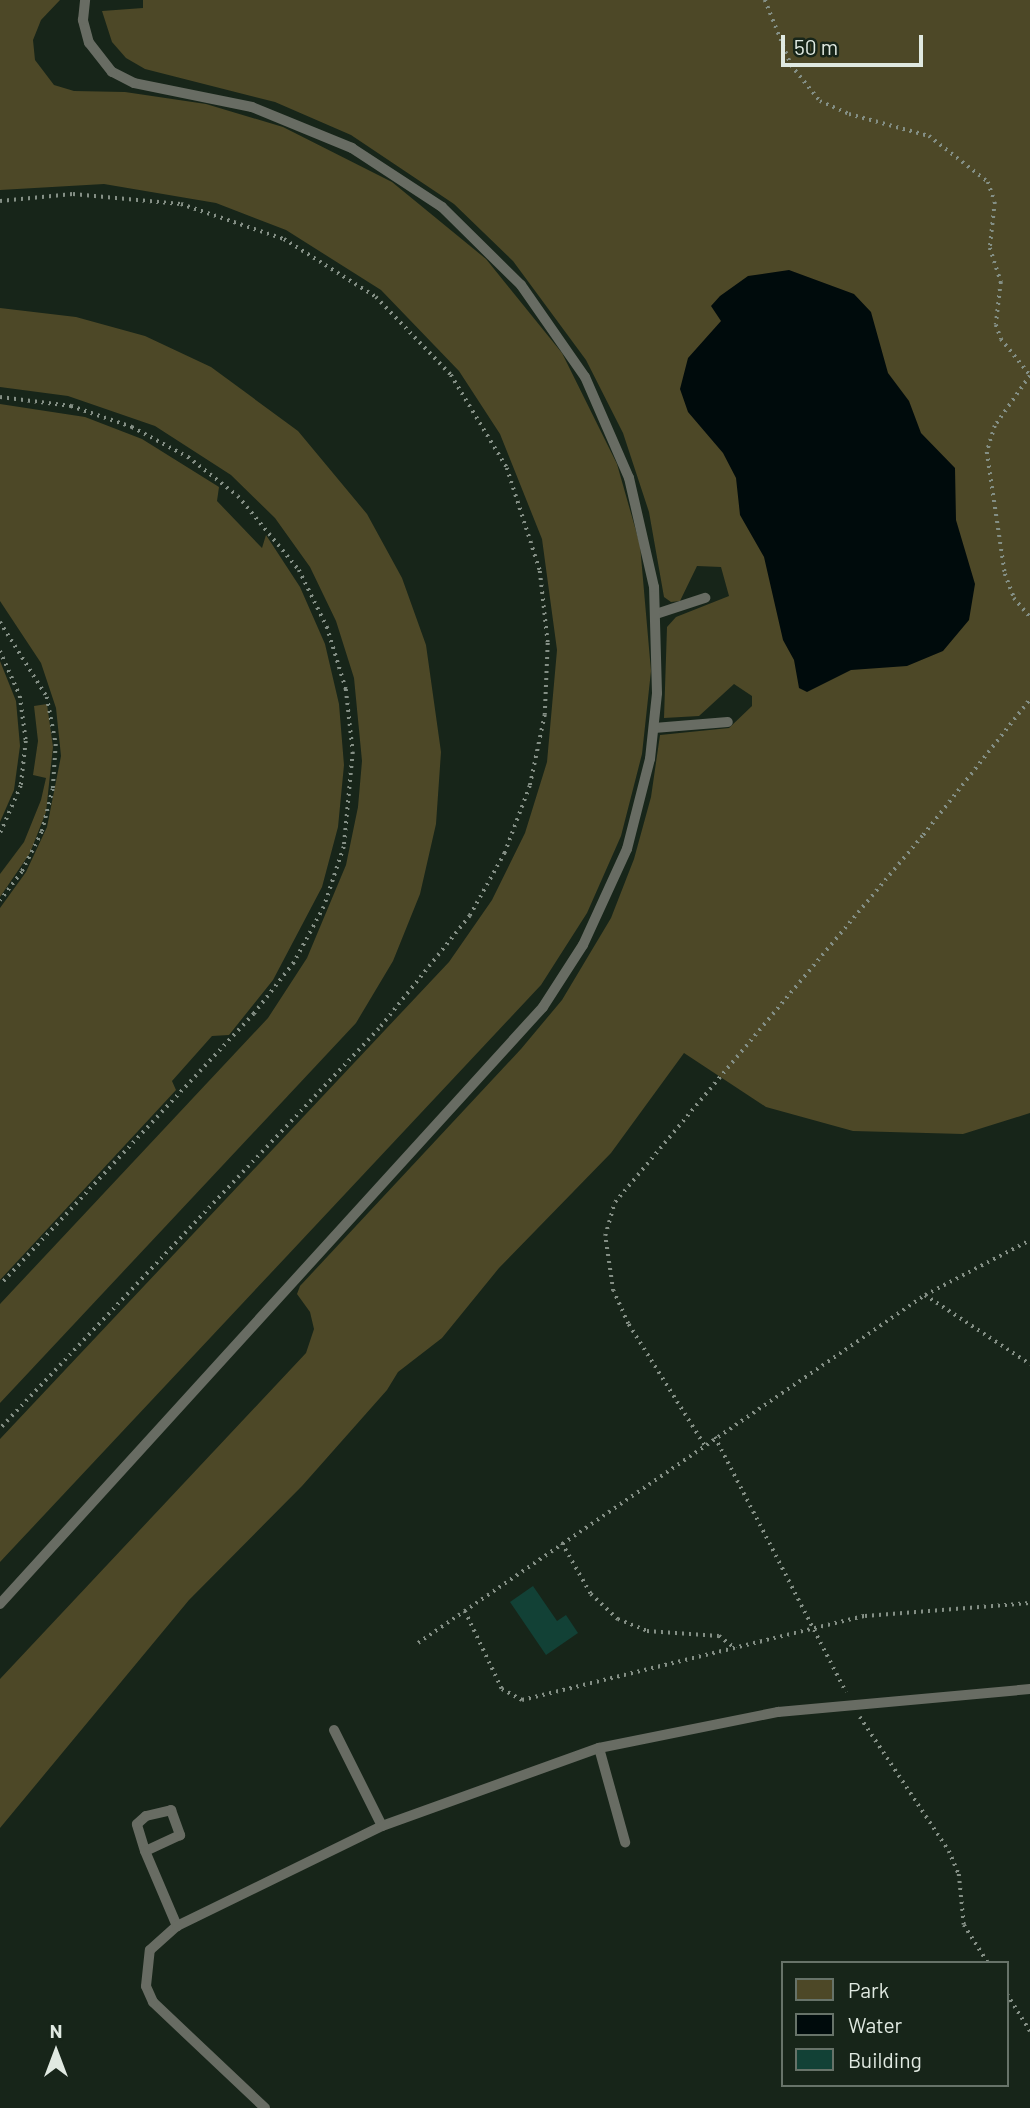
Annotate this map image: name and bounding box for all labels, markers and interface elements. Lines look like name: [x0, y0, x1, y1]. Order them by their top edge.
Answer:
scale bar: [785, 21, 927, 65]
text: 50 m: [794, 34, 838, 59]
legend: [782, 1961, 1009, 2087]
text: Park: [848, 1977, 889, 2002]
text: Water: [848, 2012, 902, 2037]
north arrow: [21, 2017, 91, 2087]
text: N: [50, 2019, 62, 2042]
text: Building: [848, 2047, 922, 2072]

